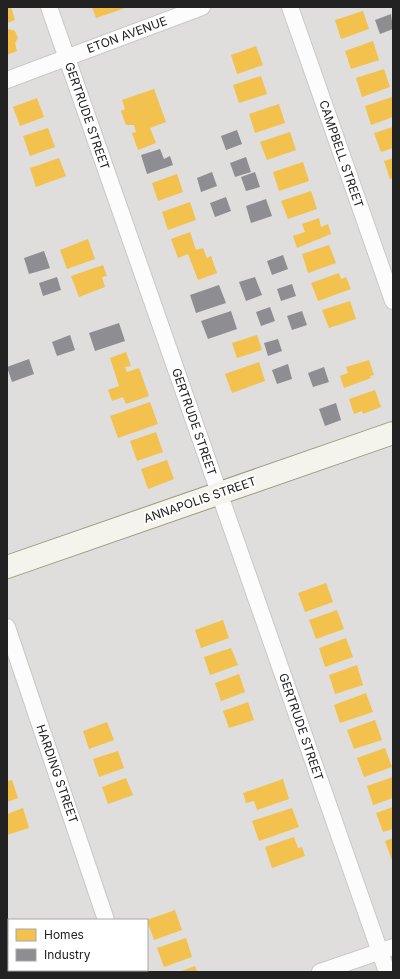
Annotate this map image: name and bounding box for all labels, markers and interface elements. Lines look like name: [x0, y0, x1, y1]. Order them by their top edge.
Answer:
street label: ETON AVENUE: [85, 13, 169, 56]
street label: GERTRUDE STREET: [62, 60, 113, 172]
street label: CAMPBELL STREET: [316, 98, 367, 210]
street label: GERTRUDE STREET: [169, 366, 220, 478]
street label: ANNAPOLIS STREET: [142, 473, 258, 526]
street label: GERTRUDE STREET: [276, 671, 327, 783]
street label: HARDING STREET: [34, 722, 81, 825]
legend: [8, 919, 148, 971]
text: Homes: [44, 927, 84, 942]
text: Industry: [44, 947, 91, 962]

